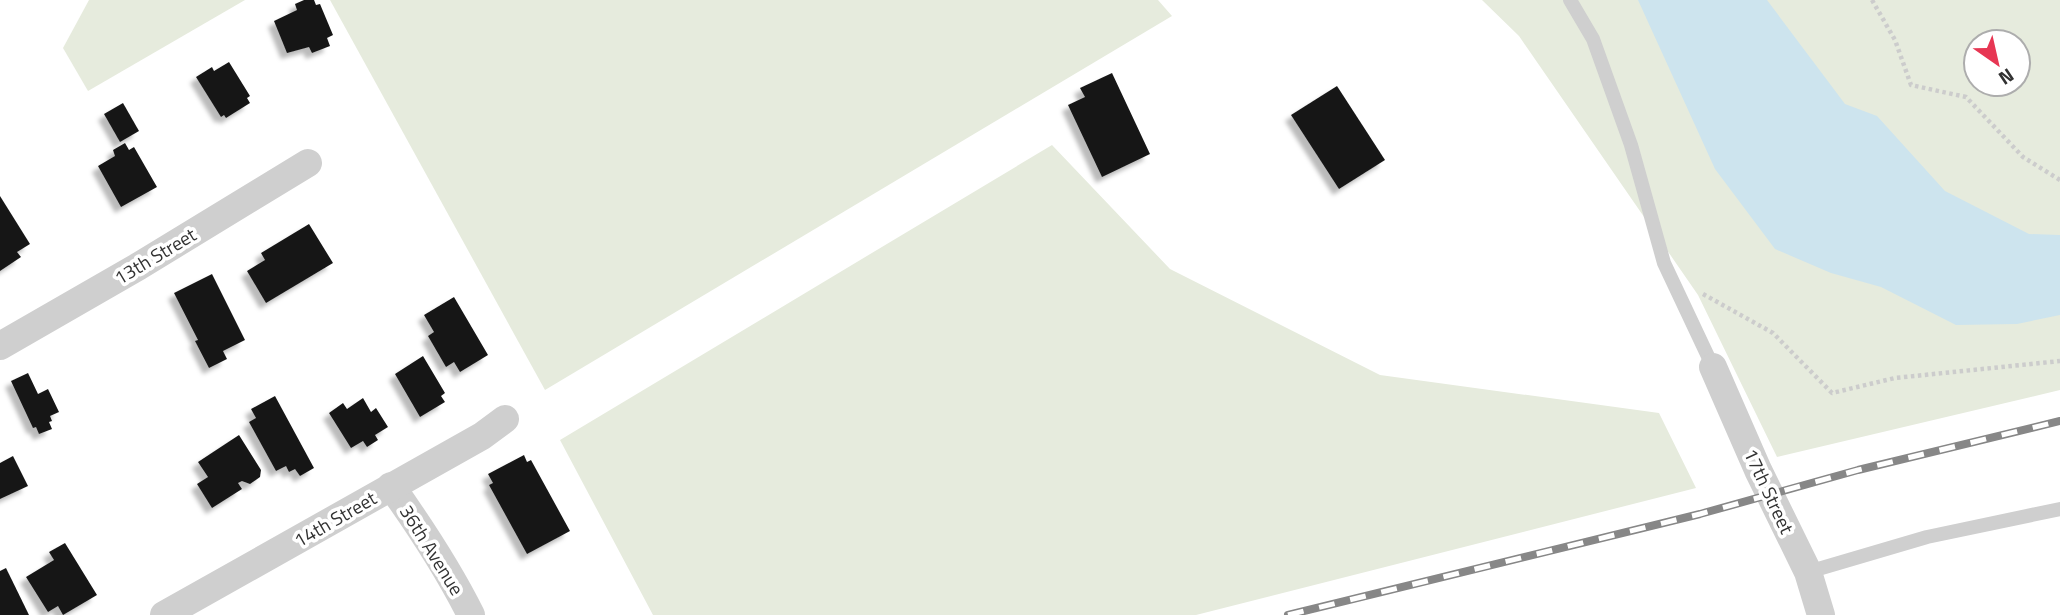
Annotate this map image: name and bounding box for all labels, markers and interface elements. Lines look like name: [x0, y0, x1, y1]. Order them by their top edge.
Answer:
north arrow: [1962, 28, 2032, 98]
text: N: [1993, 62, 2020, 93]
street label: 13th Street: [108, 219, 202, 292]
street label: 17th Street: [1737, 443, 1802, 539]
street label: 14th Street: [288, 483, 382, 554]
street label: 36th Avenue: [393, 499, 472, 601]

